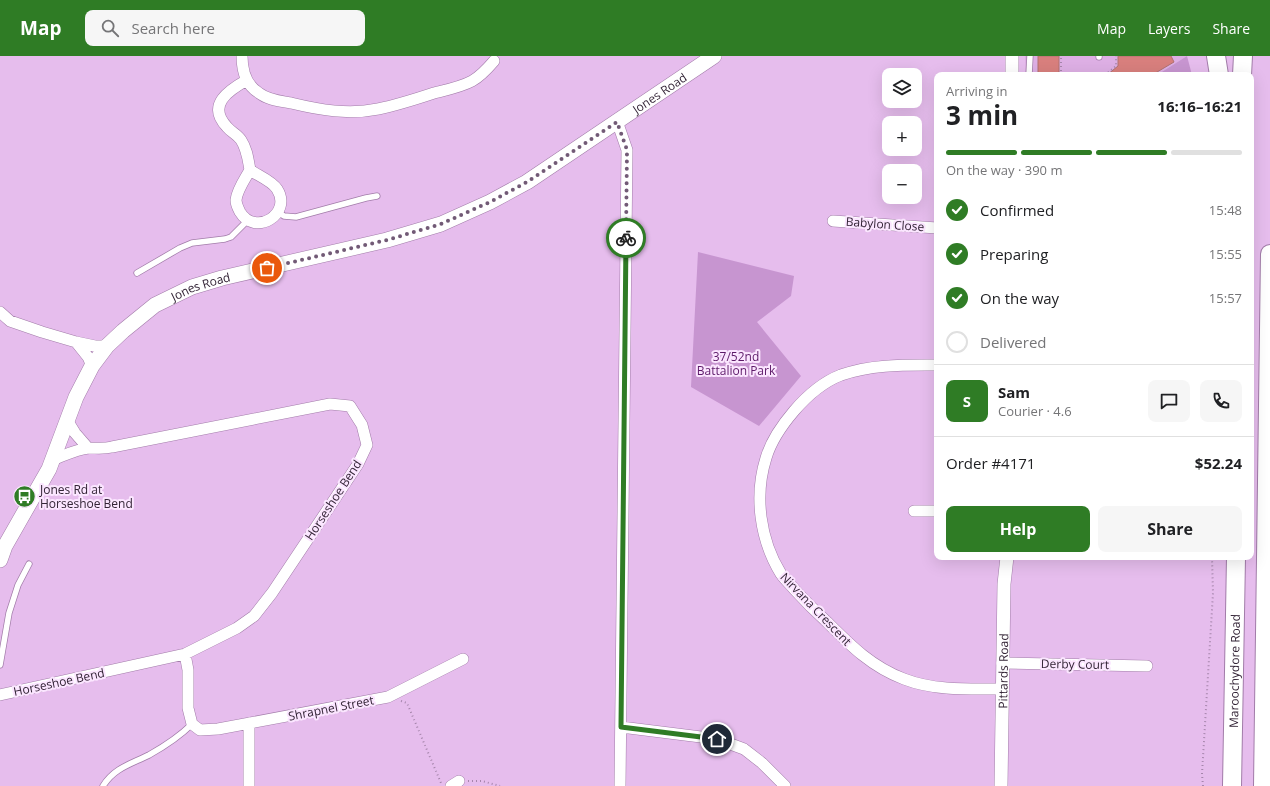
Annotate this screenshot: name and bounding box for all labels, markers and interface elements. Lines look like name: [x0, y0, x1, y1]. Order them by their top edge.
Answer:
search box: [85, 10, 365, 46]
text: Map: [20, 15, 61, 41]
icon: search: [99, 17, 121, 39]
text: Search here: [131, 18, 215, 38]
text: Map: [1097, 19, 1126, 38]
text: Layers: [1148, 19, 1190, 38]
text: Share: [1212, 19, 1250, 38]
street label: Jones Road: [628, 68, 690, 118]
map controls: [882, 68, 922, 204]
button: layers: [882, 68, 922, 108]
text: Arriving in: [946, 82, 1008, 100]
text: 16:16–16:21: [1157, 96, 1242, 116]
text: 3 min: [946, 97, 1018, 133]
button: +: [882, 116, 922, 156]
text: On the way · 390 m: [946, 161, 1062, 179]
button: −: [882, 164, 922, 204]
icon: check: [946, 199, 968, 221]
text: Confirmed: [980, 200, 1054, 220]
text: 15:48: [1209, 201, 1242, 219]
street label: Babylon Close: [845, 213, 925, 235]
courier: [606, 218, 646, 258]
icon: bike: [615, 227, 637, 249]
icon: check: [946, 243, 968, 265]
text: Preparing: [980, 244, 1048, 264]
text: 15:55: [1209, 245, 1242, 263]
pin: [250, 251, 284, 285]
icon: bag: [256, 257, 278, 279]
street label: Jones Road: [167, 268, 232, 305]
icon: check: [946, 287, 968, 309]
text: On the way: [980, 288, 1059, 308]
text: 15:57: [1209, 289, 1242, 307]
text: Delivered: [980, 332, 1047, 352]
park label: 37/52nd Battalion Park: [697, 348, 776, 379]
button: chat: [1148, 380, 1190, 422]
button: phone: [1200, 380, 1242, 422]
text: Sam: [998, 382, 1030, 402]
text: S: [963, 391, 971, 411]
text: Courier · 4.6: [998, 402, 1072, 420]
text: Order #4171: [946, 453, 1035, 473]
text: $52.24: [1195, 453, 1242, 473]
street label: Horseshoe Bend: [301, 456, 365, 544]
place label: Jones Rd at Horseshoe Bend: [39, 481, 133, 512]
bus stop icon: Jones Rd at Horseshoe Bend: [12, 483, 38, 509]
button: Help: [946, 506, 1090, 552]
button: Share: [1098, 506, 1242, 552]
street label: Nirvana Crescent: [777, 569, 855, 649]
street label: Maroochydore Road: [1225, 614, 1244, 728]
street label: Pittards Road: [994, 633, 1012, 709]
street label: Derby Court: [1041, 655, 1109, 673]
street label: Horseshoe Bend: [12, 664, 106, 700]
street label: Shrapnel Street: [287, 691, 375, 725]
pin: [700, 722, 734, 756]
icon: home: [706, 728, 728, 750]

